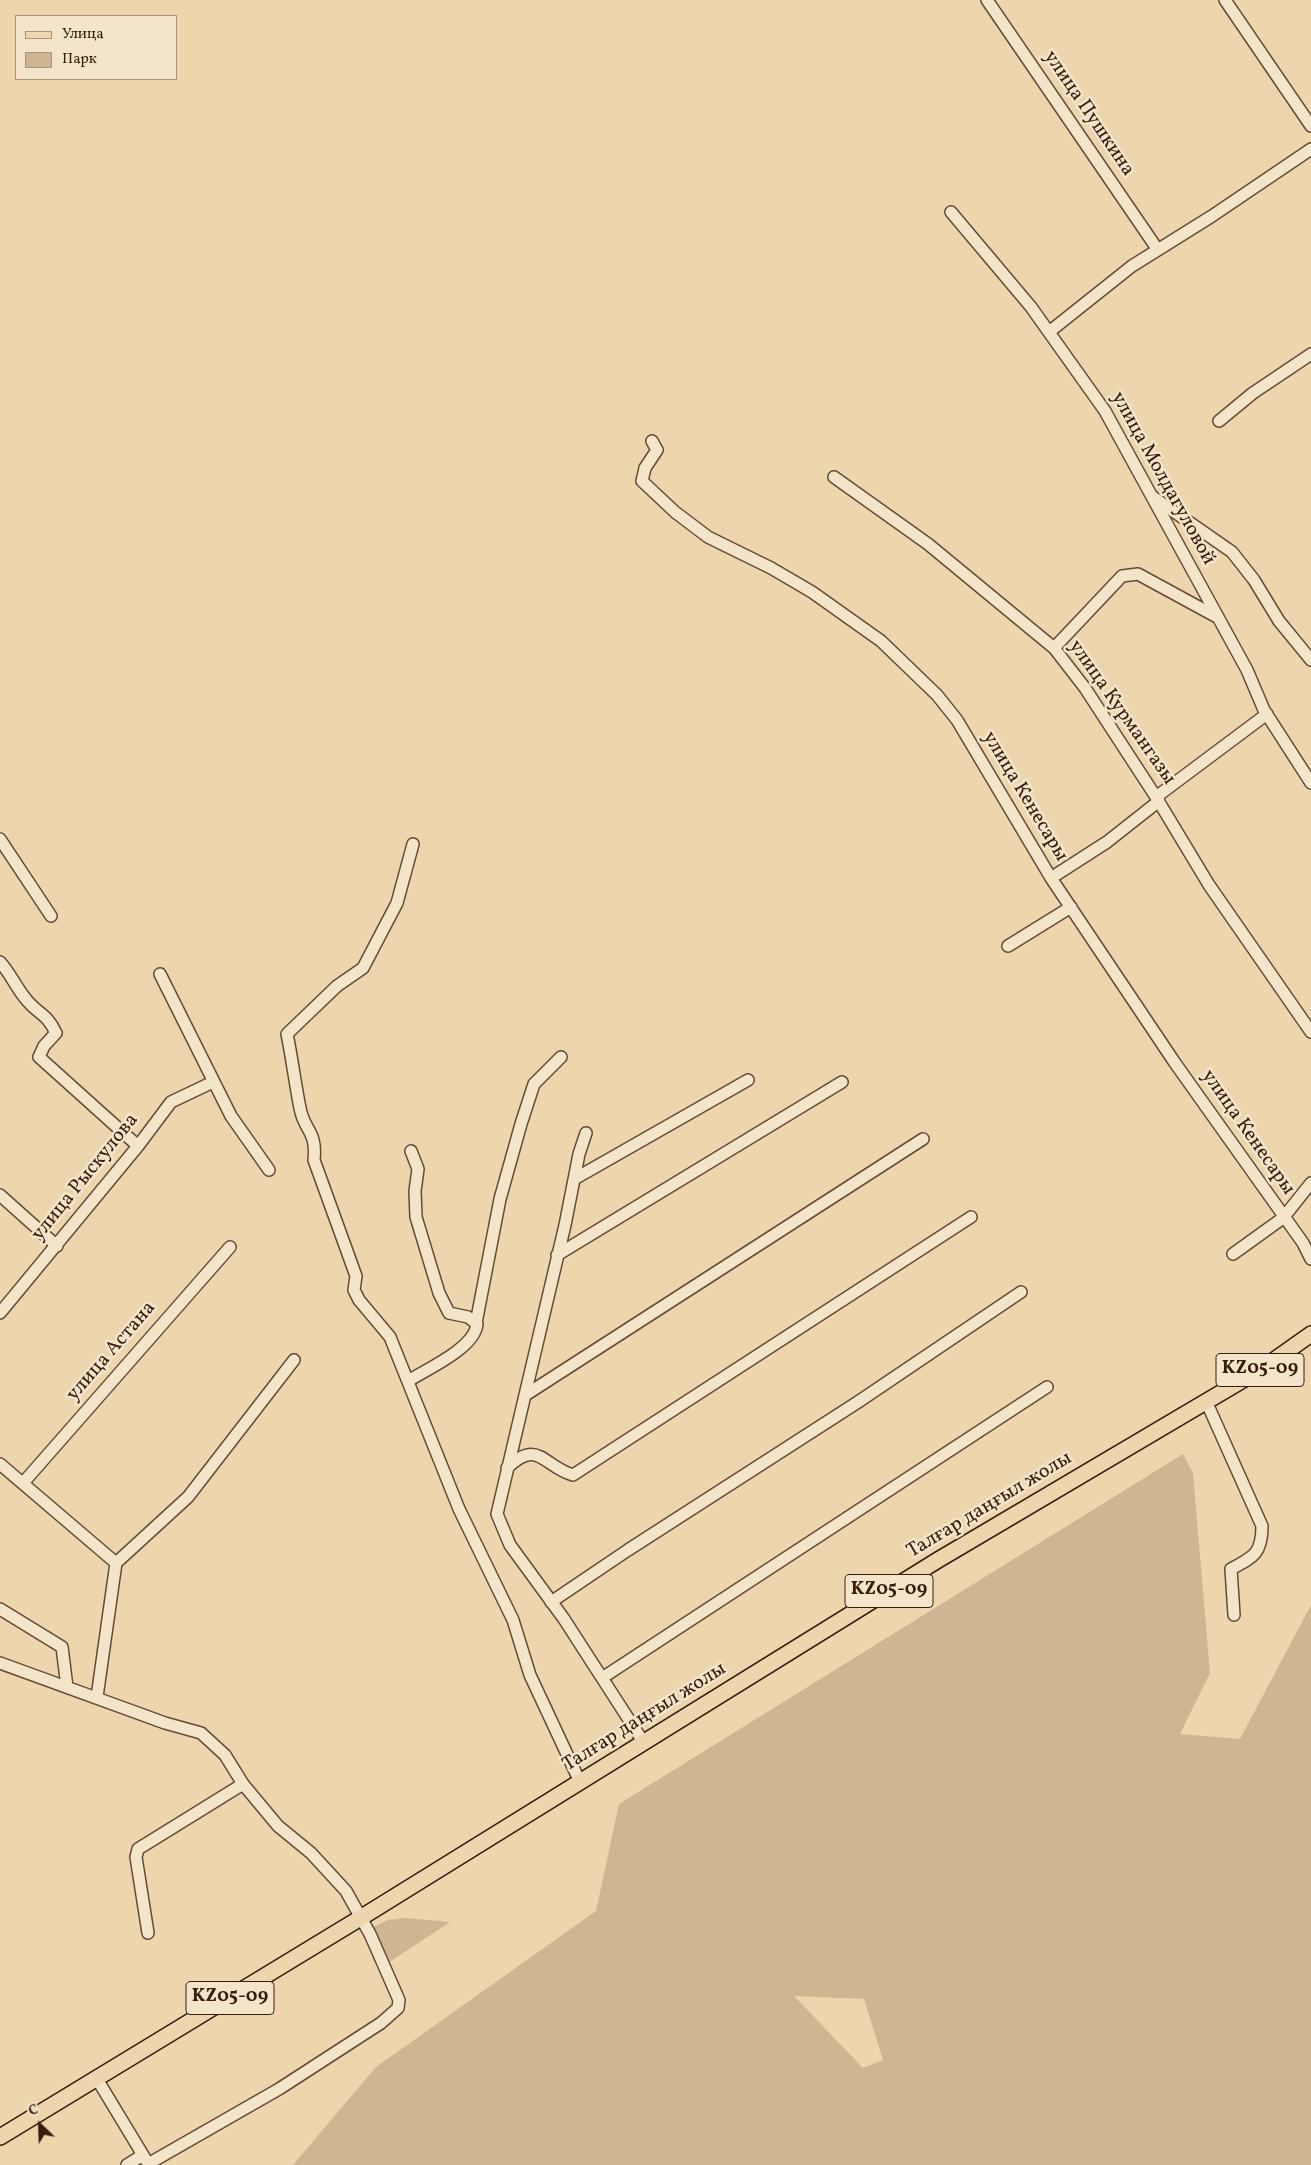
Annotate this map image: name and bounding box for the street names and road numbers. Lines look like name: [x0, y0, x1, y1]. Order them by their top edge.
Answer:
street label: улица Пушкина: [1037, 47, 1139, 181]
street label: улица Молдагуловой: [1104, 388, 1220, 570]
street label: улица Курмангазы: [1062, 636, 1180, 790]
street label: улица Кенесары: [976, 728, 1072, 866]
street label: улица Кенесары: [1195, 1066, 1299, 1200]
street label: улица Рыскулова: [27, 1110, 145, 1246]
street label: улица Астана: [62, 1297, 162, 1407]
road number: KZ05-09: [1216, 1354, 1304, 1386]
street label: Талғар даңғыл жолы: [903, 1447, 1077, 1565]
road number: KZ05-09: [845, 1574, 933, 1608]
street label: Талғар даңғыл жолы: [559, 1658, 731, 1778]
road number: KZ05-09: [186, 1982, 274, 2015]

